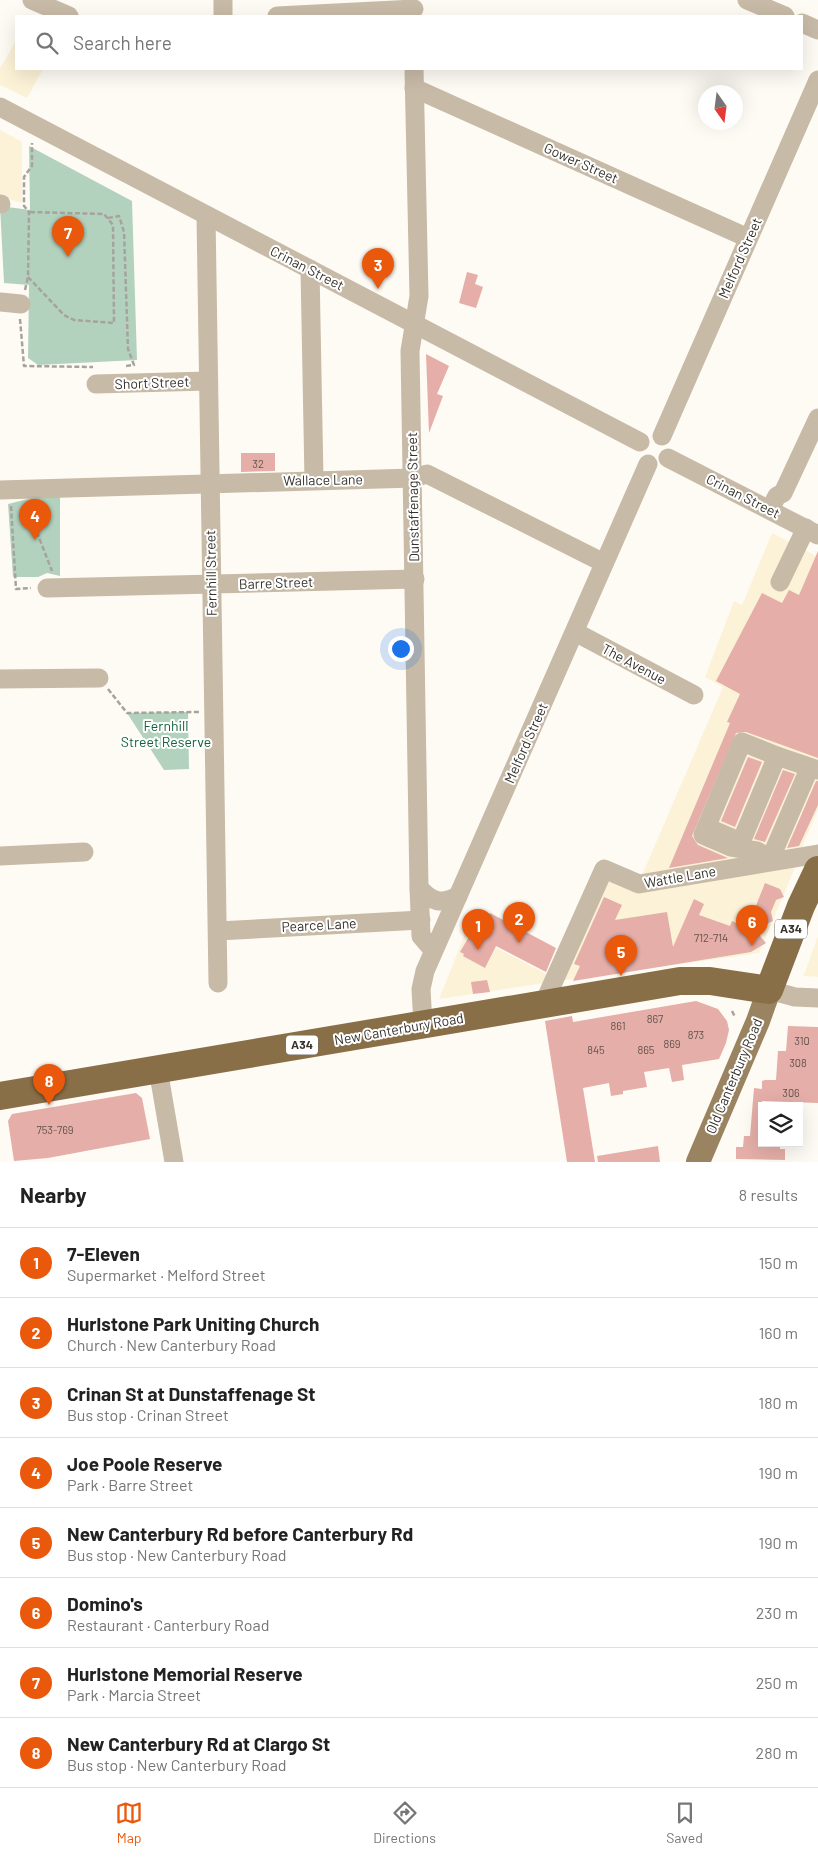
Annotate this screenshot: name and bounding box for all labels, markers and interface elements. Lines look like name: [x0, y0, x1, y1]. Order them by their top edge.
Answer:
search box: [15, 15, 803, 70]
icon: search: [33, 29, 61, 57]
text: Search here: [73, 31, 172, 54]
north arrow: [698, 85, 743, 130]
street label: Gower Street: [541, 139, 621, 186]
street label: Melford Street: [714, 215, 765, 301]
pin: 7: [52, 216, 84, 257]
street label: Crinan Street: [268, 242, 347, 293]
pin: 3: [362, 248, 394, 289]
street label: Short Street: [114, 373, 190, 392]
street label: Dunstaffenage Street: [403, 432, 422, 562]
house number: 32: [252, 457, 264, 470]
street label: Wallace Lane: [283, 470, 363, 489]
street label: Crinan Street: [704, 470, 783, 521]
pin: 4: [19, 499, 51, 540]
street label: Fernhill Street: [201, 530, 220, 616]
street label: Barre Street: [238, 573, 313, 592]
your location: [388, 636, 414, 662]
street label: The Avenue: [599, 640, 669, 688]
street label: Melford Street: [500, 700, 551, 786]
park label: Fernhill Street Reserve: [121, 717, 211, 750]
street label: Wattle Lane: [643, 862, 717, 891]
pin: 2: [503, 902, 535, 943]
pin: 6: [736, 905, 768, 946]
pin: 1: [462, 909, 494, 950]
street label: Pearce Lane: [281, 914, 357, 935]
road number: A34: [775, 920, 807, 939]
house number: 712-714: [694, 931, 728, 944]
pin: 5: [605, 935, 637, 976]
street label: New Canterbury Road: [333, 1009, 465, 1048]
house number: 867: [647, 1012, 663, 1025]
street label: Old Canterbury Road: [702, 1016, 766, 1136]
house number: 861: [610, 1019, 626, 1032]
house number: 873: [688, 1028, 704, 1041]
house number: 310: [794, 1034, 810, 1047]
road number: A34: [286, 1036, 318, 1054]
house number: 869: [663, 1037, 681, 1050]
house number: 845: [587, 1043, 605, 1056]
house number: 865: [637, 1043, 655, 1056]
house number: 308: [789, 1056, 807, 1069]
pin: 8: [33, 1064, 65, 1105]
house number: 306: [782, 1086, 800, 1099]
map controls: [758, 1102, 803, 1147]
button: layers: [758, 1102, 803, 1147]
house number: 753-769: [36, 1123, 74, 1136]
text: Nearby: [20, 1182, 86, 1207]
text: 8 results: [739, 1185, 798, 1204]
text: 7-Eleven: [67, 1242, 140, 1265]
text: 1: [33, 1253, 39, 1272]
text: 150 m: [759, 1253, 798, 1272]
text: Supermarket · Melford Street: [67, 1265, 266, 1284]
text: Hurlstone Park Uniting Church: [67, 1312, 319, 1335]
text: 2: [32, 1323, 40, 1342]
text: 160 m: [759, 1323, 798, 1342]
text: Church · New Canterbury Road: [67, 1335, 276, 1354]
text: Crinan St at Dunstaffenage St: [67, 1382, 316, 1405]
text: 3: [32, 1393, 40, 1412]
text: 180 m: [759, 1393, 798, 1412]
text: Bus stop · Crinan Street: [67, 1405, 229, 1424]
text: Joe Poole Reserve: [67, 1452, 222, 1475]
text: 4: [31, 1463, 41, 1482]
text: 190 m: [759, 1463, 798, 1482]
text: Park · Barre Street: [67, 1475, 193, 1494]
text: New Canterbury Rd before Canterbury Rd: [67, 1522, 413, 1545]
text: 5: [32, 1533, 40, 1552]
text: 190 m: [759, 1533, 798, 1552]
text: Bus stop · New Canterbury Road: [67, 1545, 287, 1564]
text: Domino's: [67, 1592, 143, 1615]
text: 6: [32, 1603, 40, 1622]
text: 230 m: [756, 1603, 798, 1622]
text: Restaurant · Canterbury Road: [67, 1615, 269, 1634]
text: Hurlstone Memorial Reserve: [67, 1662, 303, 1685]
text: 7: [32, 1673, 40, 1692]
text: 250 m: [756, 1673, 798, 1692]
text: Park · Marcia Street: [67, 1685, 201, 1704]
text: New Canterbury Rd at Clargo St: [67, 1732, 330, 1755]
text: 8: [32, 1743, 40, 1762]
text: 280 m: [756, 1743, 798, 1762]
text: Bus stop · New Canterbury Road: [67, 1755, 287, 1774]
tab: Map: [115, 1799, 143, 1846]
tab: Directions: [373, 1799, 436, 1846]
tab: Saved: [666, 1799, 703, 1846]

